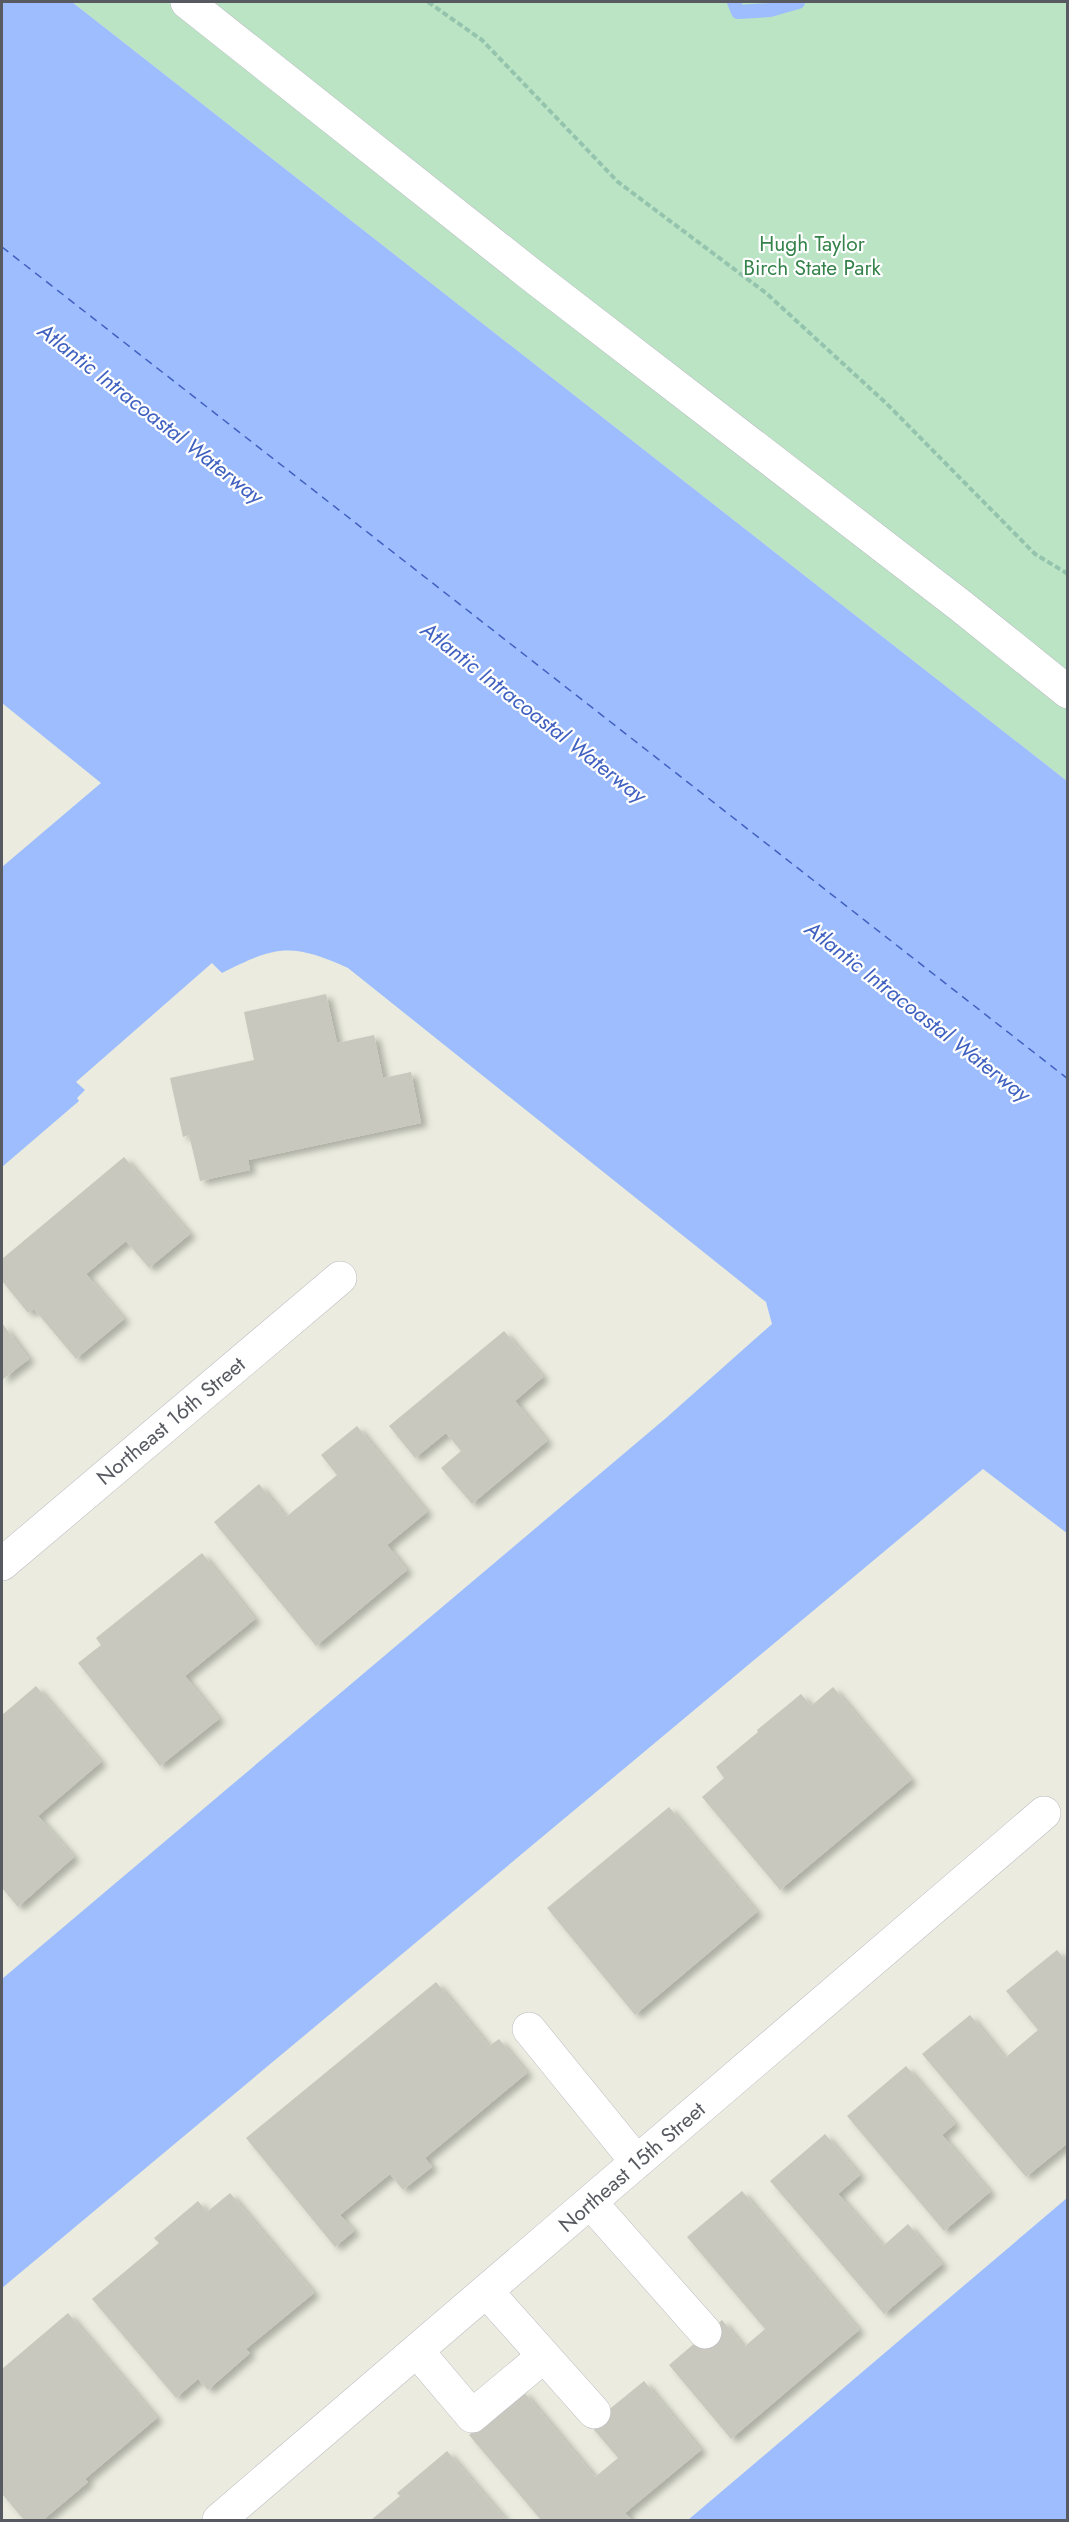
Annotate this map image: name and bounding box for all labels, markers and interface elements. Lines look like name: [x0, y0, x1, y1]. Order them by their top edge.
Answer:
park label: Hugh Taylor Birch State Park: [743, 229, 882, 283]
water label: Atlantic Intracoastal Waterway: [31, 314, 272, 512]
water label: Atlantic Intracoastal Waterway: [414, 613, 655, 811]
water label: Atlantic Intracoastal Waterway: [798, 912, 1039, 1110]
street label: Northeast 16th Street: [90, 1350, 252, 1492]
street label: Northeast 15th Street: [552, 2095, 712, 2239]

